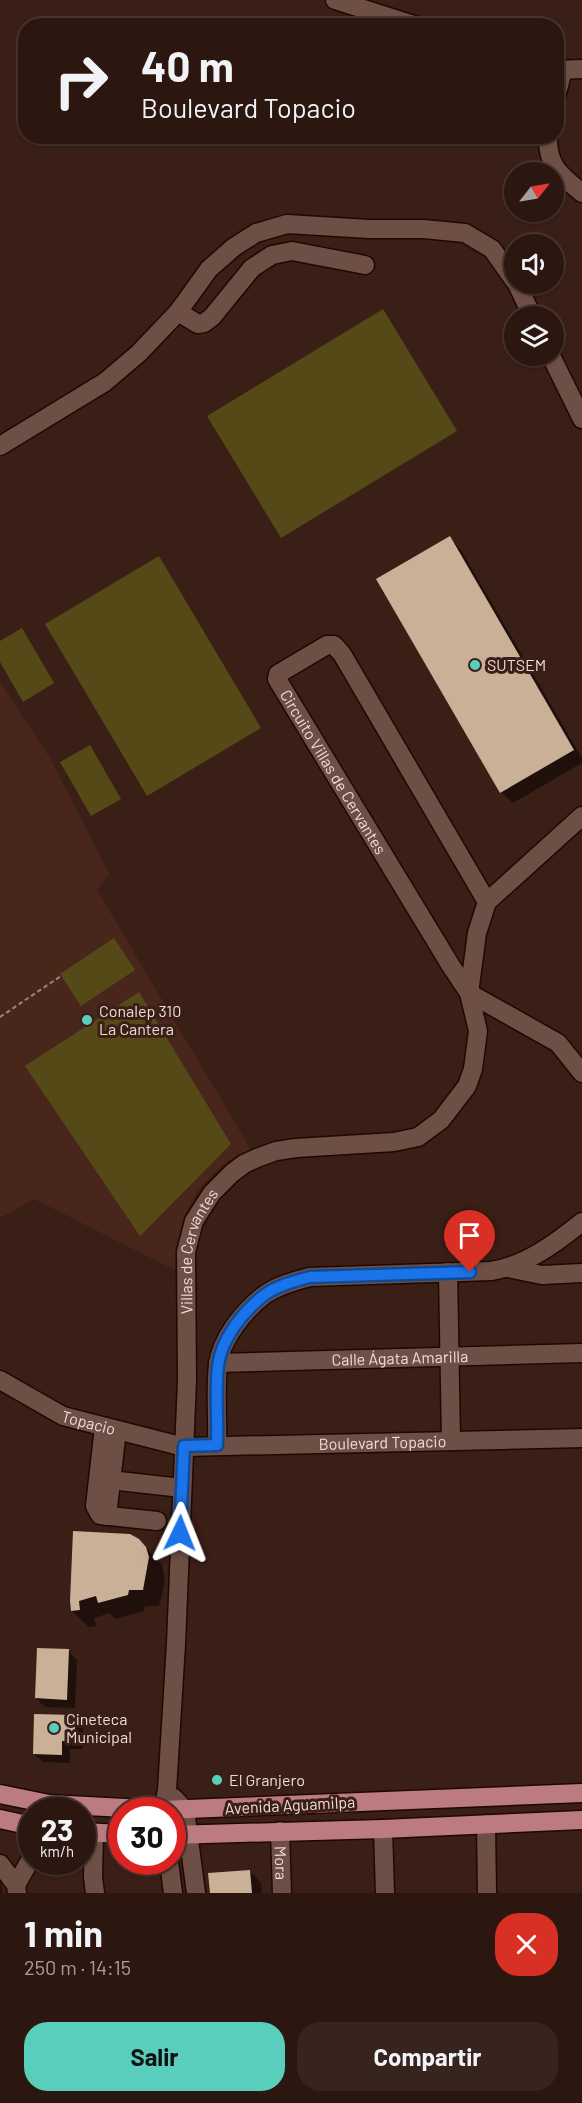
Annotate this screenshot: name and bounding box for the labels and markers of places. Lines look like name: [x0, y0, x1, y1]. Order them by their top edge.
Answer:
place label: SUTSEM: [487, 655, 546, 674]
marker: SUTSEM: [468, 658, 482, 672]
place label: Conalep 310 La Cantera: [99, 1001, 181, 1038]
marker: Conalep 310 La Cantera: [80, 1013, 94, 1027]
pin: [444, 1210, 495, 1272]
place label: Cineteca Municipal: [66, 1709, 132, 1746]
marker: Cineteca Municipal: [47, 1721, 61, 1735]
place label: El Granjero: [229, 1770, 305, 1789]
marker: El Granjero: [210, 1773, 224, 1787]

